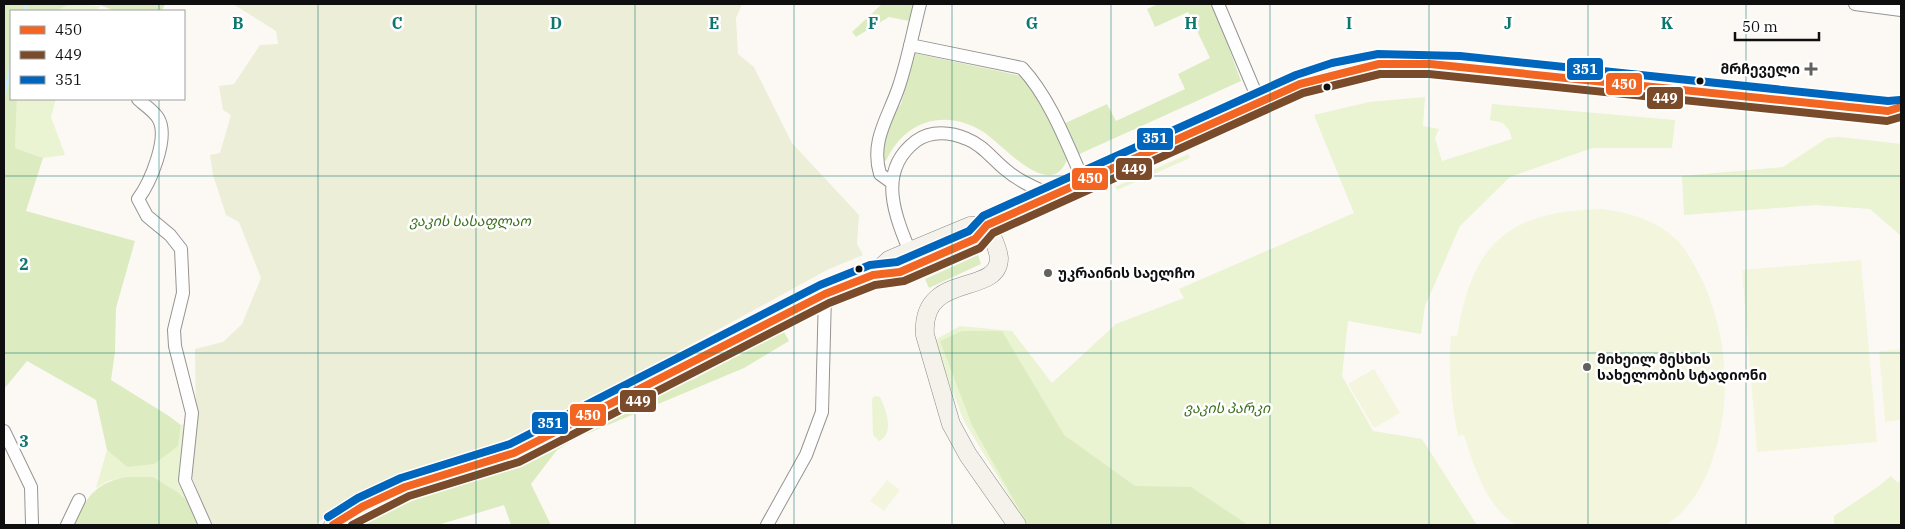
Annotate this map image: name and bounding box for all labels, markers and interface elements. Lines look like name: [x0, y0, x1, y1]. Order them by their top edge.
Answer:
legend: [10, 10, 185, 100]
scale bar: [1735, 10, 1819, 42]
text: B: [232, 13, 244, 33]
text: C: [392, 13, 402, 33]
text: D: [550, 13, 562, 33]
text: E: [709, 13, 719, 33]
text: F: [868, 13, 878, 33]
text: G: [1026, 13, 1038, 33]
text: H: [1185, 13, 1198, 33]
text: I: [1346, 13, 1352, 33]
text: J: [1504, 13, 1512, 33]
text: K: [1661, 13, 1674, 33]
text: 50 m: [1742, 17, 1778, 36]
text: 450: [55, 20, 82, 39]
text: 449: [55, 45, 82, 64]
line badge: 351: [1566, 57, 1604, 81]
text: 351: [1572, 60, 1598, 78]
place label: მრჩეველი: [1721, 60, 1800, 78]
marker: მრჩეველი: [1804, 62, 1818, 76]
text: 351: [55, 70, 82, 89]
line badge: 450: [1605, 72, 1643, 96]
text: 450: [1611, 75, 1637, 93]
unlabelled marker: [1695, 76, 1705, 86]
unlabelled marker: [1322, 82, 1332, 92]
line badge: 449: [1646, 86, 1684, 110]
text: 449: [1652, 89, 1678, 107]
line badge: 351: [1136, 127, 1174, 151]
text: 351: [1142, 129, 1168, 147]
line badge: 449: [1115, 157, 1153, 181]
text: 449: [1121, 160, 1147, 178]
line badge: 450: [1071, 167, 1109, 191]
text: 450: [1077, 169, 1103, 187]
park label: ვაკის სასაფლაო: [409, 212, 531, 230]
text: 2: [19, 254, 29, 274]
unlabelled marker: [854, 264, 864, 274]
place label: უკრაინის საელჩო: [1058, 264, 1195, 282]
marker: უკრაინის საელჩო: [1042, 267, 1054, 279]
place label: მიხეილ მესხის სახელობის სტადიონი: [1597, 350, 1767, 384]
marker: მიხეილ მესხის სახელობის სტადიონი: [1581, 361, 1593, 373]
line badge: 449: [619, 389, 657, 413]
text: 449: [625, 392, 651, 410]
park label: ვაკის პარკი: [1184, 399, 1271, 417]
line badge: 450: [569, 403, 607, 427]
text: 450: [575, 406, 601, 424]
line badge: 351: [531, 411, 569, 435]
text: 351: [537, 414, 563, 432]
text: 3: [19, 431, 29, 451]

